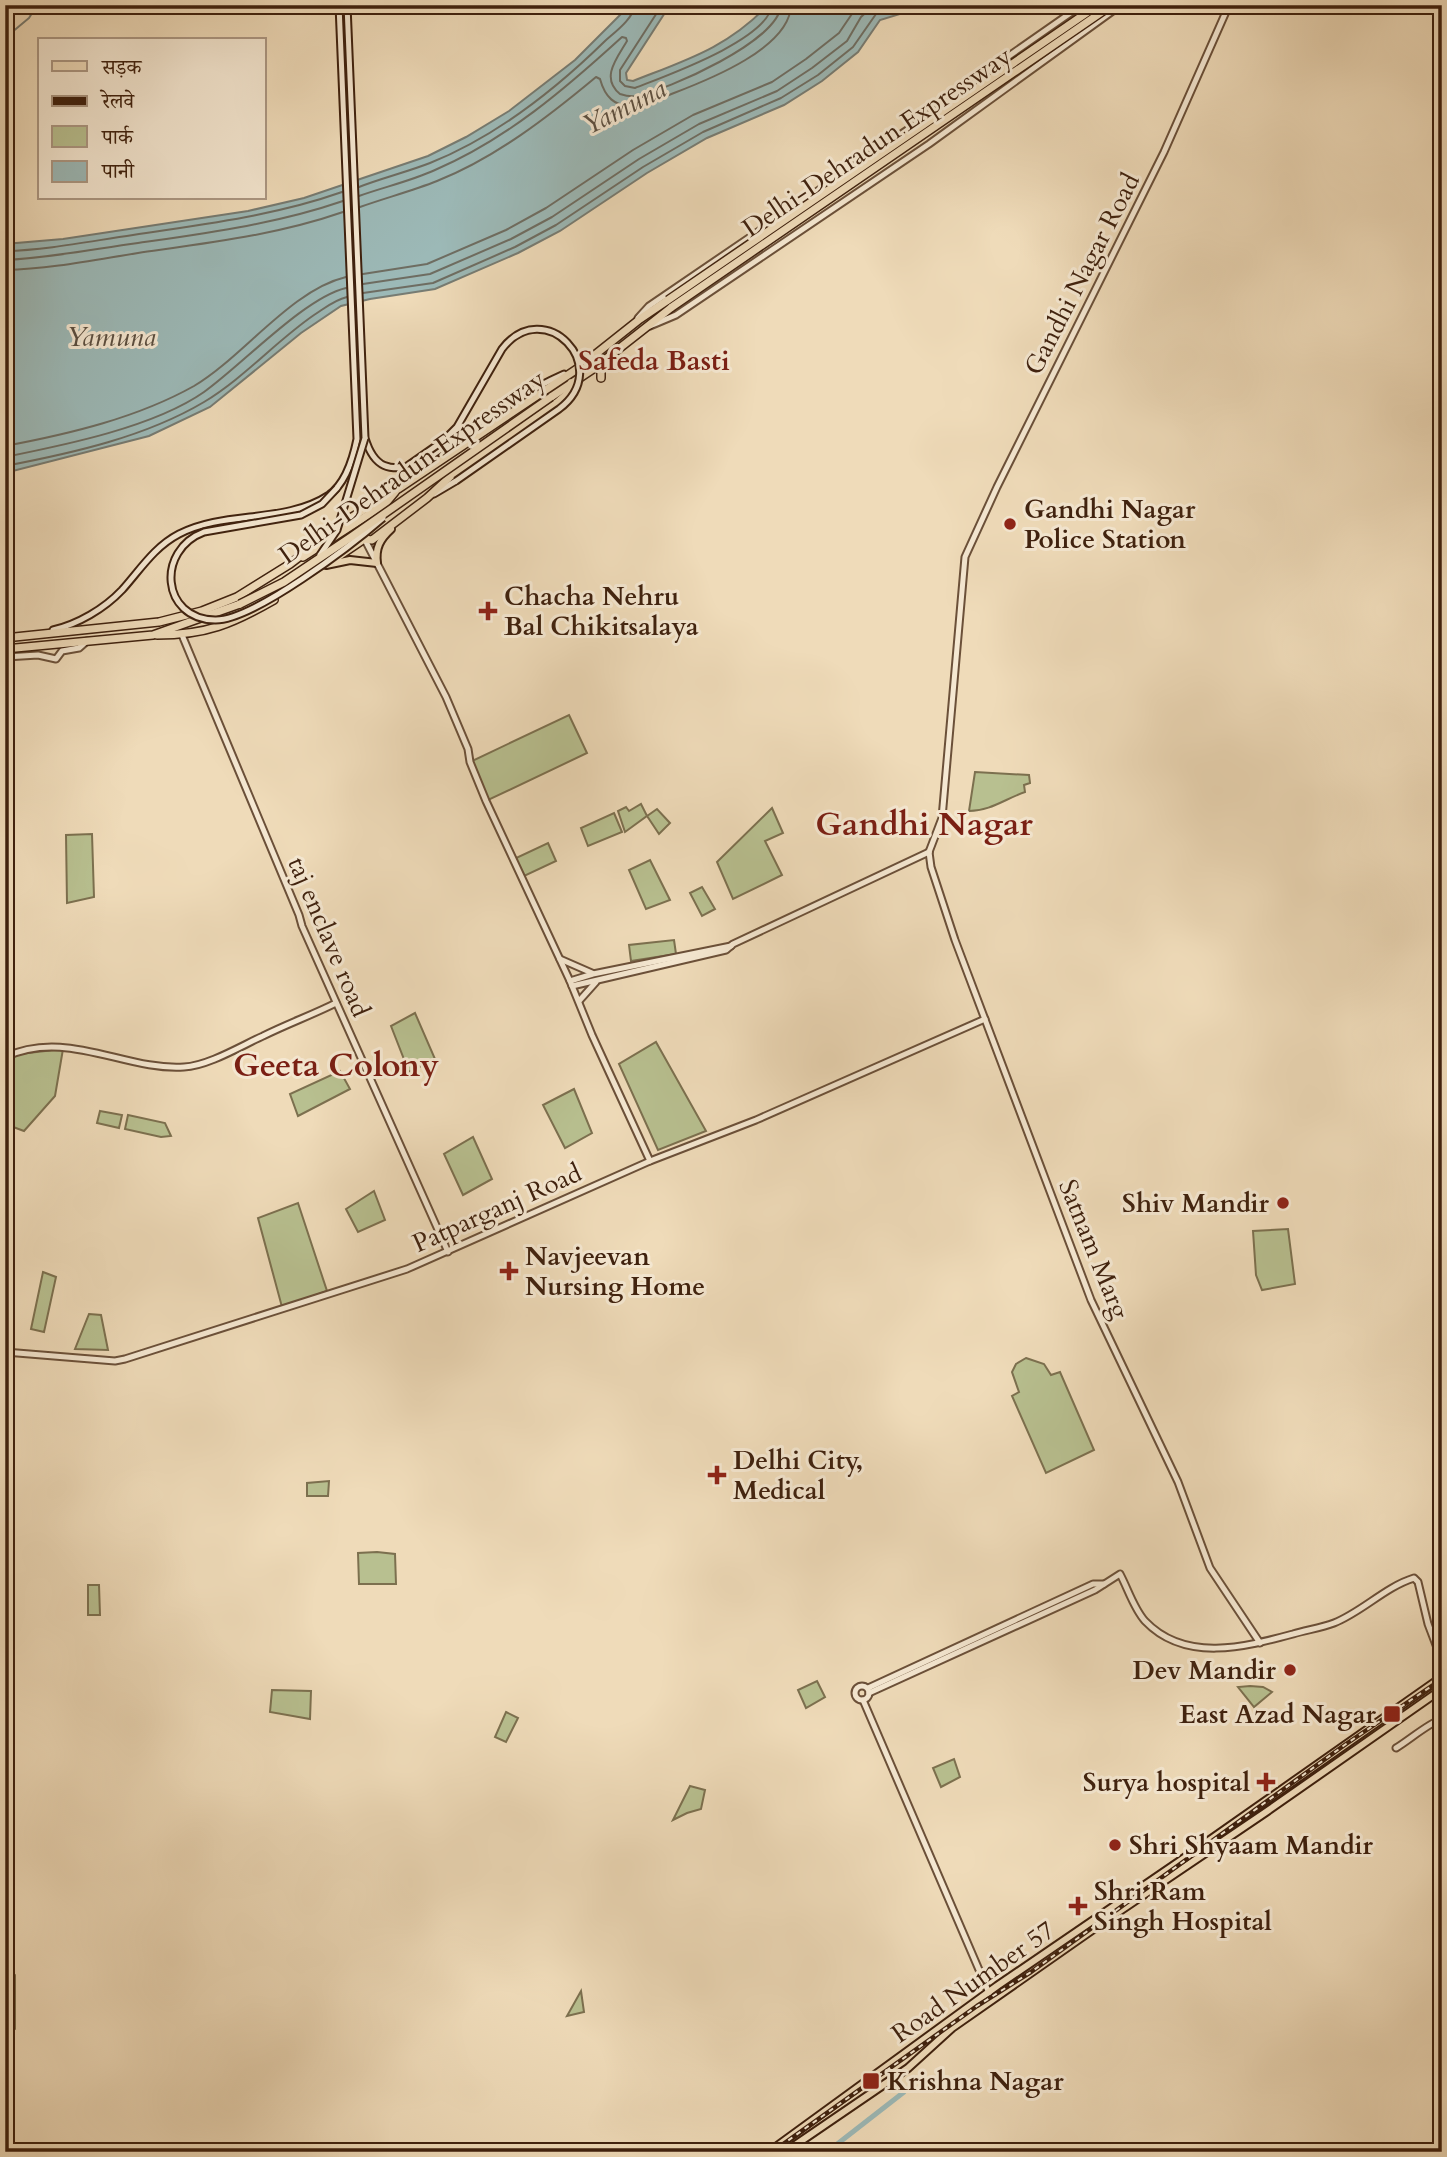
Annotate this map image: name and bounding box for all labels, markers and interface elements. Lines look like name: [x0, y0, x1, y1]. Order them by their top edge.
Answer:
legend: [38, 38, 266, 200]
street label: Delhi-Dehradun Expressway: [735, 38, 1019, 245]
text: सड़क: [101, 53, 142, 82]
water label: Yamuna: [575, 70, 673, 144]
text: रेलवे: [99, 87, 136, 116]
text: पार्क: [101, 123, 134, 152]
text: पानी: [101, 157, 135, 186]
street label: Gandhi Nagar Road: [1016, 167, 1148, 381]
water label: Yamuna: [66, 318, 156, 356]
district label: Safeda Basti: [578, 342, 730, 380]
street label: Delhi-Dehradun Expressway: [272, 361, 552, 572]
place label: Gandhi Nagar Police Station: [1024, 492, 1196, 557]
marker: Gandhi Nagar Police Station: [1002, 516, 1018, 532]
place label: Chacha Nehru Bal Chikitsalaya: [504, 579, 699, 644]
marker: Chacha Nehru Bal Chikitsalaya: [478, 601, 498, 621]
district label: Gandhi Nagar: [815, 802, 1034, 847]
street label: taj enclave road: [280, 852, 378, 1023]
district label: Geeta Colony: [233, 1043, 439, 1088]
street label: Patparganj Road: [407, 1155, 587, 1261]
street label: Satnam Marg: [1050, 1174, 1138, 1324]
place label: Shiv Mandir: [1122, 1186, 1270, 1221]
marker: Shiv Mandir: [1275, 1195, 1291, 1211]
place label: Navjeevan Nursing Home: [525, 1239, 705, 1304]
marker: Navjeevan Nursing Home: [499, 1261, 519, 1281]
place label: Delhi City, Medical: [733, 1443, 863, 1508]
marker: Delhi City, Medical: [707, 1465, 727, 1485]
place label: Dev Mandir: [1133, 1653, 1277, 1688]
marker: Dev Mandir: [1282, 1662, 1298, 1678]
place label: East Azad Nagar: [1179, 1697, 1377, 1732]
marker: East Azad Nagar: [1382, 1704, 1402, 1724]
place label: Surya hospital: [1083, 1765, 1250, 1800]
marker: Surya hospital: [1256, 1772, 1276, 1792]
place label: Shri Shyaam Mandir: [1129, 1828, 1373, 1863]
marker: Shri Shyaam Mandir: [1107, 1837, 1123, 1853]
place label: Shri Ram Singh Hospital: [1094, 1874, 1272, 1939]
marker: Shri Ram Singh Hospital: [1068, 1896, 1088, 1916]
street label: Road Number 57: [885, 1913, 1061, 2051]
place label: Krishna Nagar: [887, 2064, 1064, 2099]
marker: Krishna Nagar: [861, 2071, 881, 2091]

